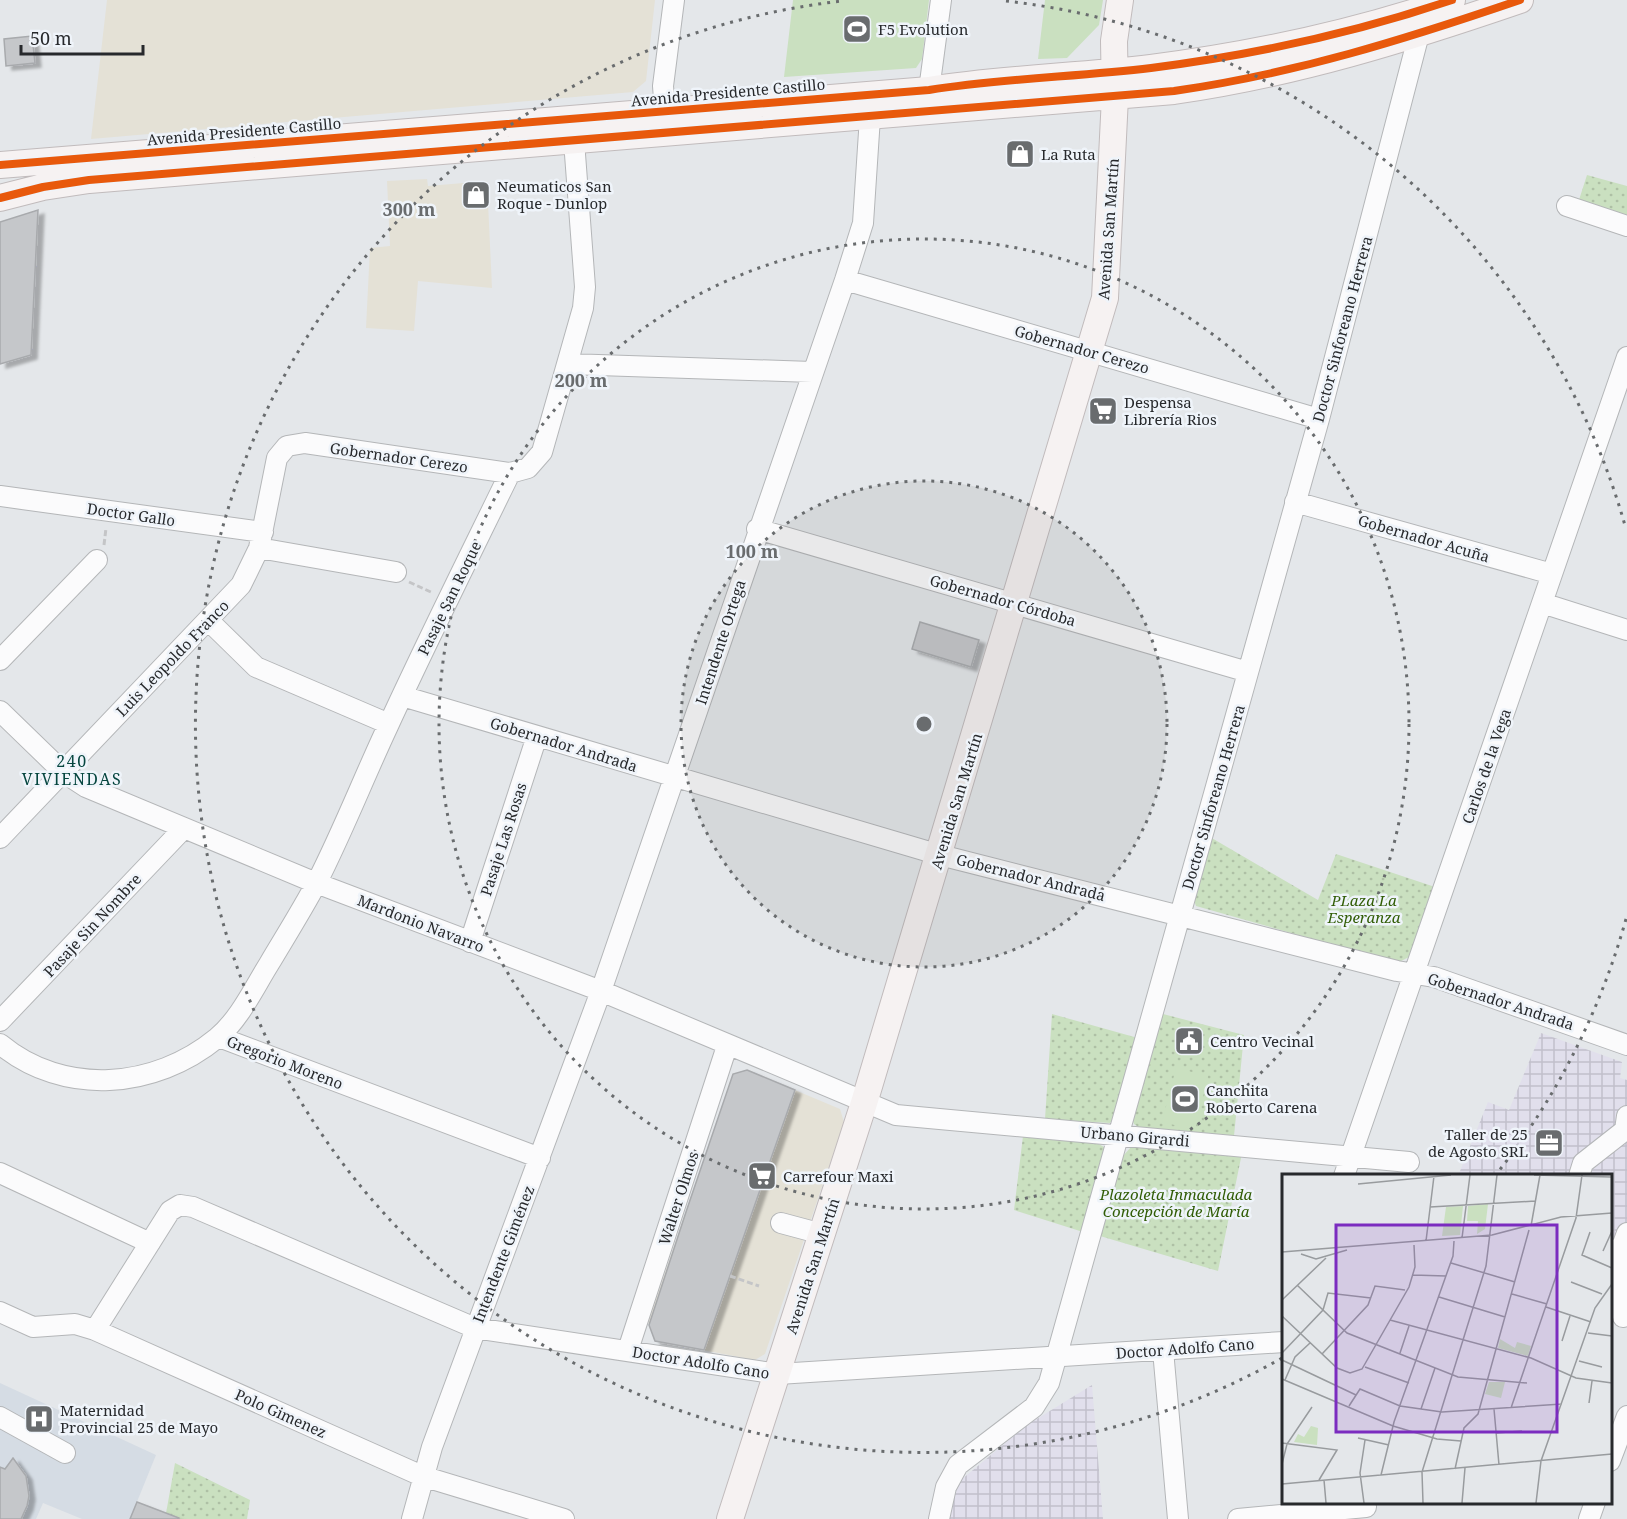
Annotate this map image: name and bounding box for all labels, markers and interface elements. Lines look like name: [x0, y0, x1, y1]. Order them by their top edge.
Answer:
sports icon: F5 Evolution: [841, 13, 873, 45]
scale bar: [21, 18, 142, 56]
place label: F5 Evolution: [878, 19, 969, 39]
text: 50 m: [30, 26, 72, 50]
street label: Avenida Presidente Castillo: [630, 74, 826, 110]
street label: Avenida Presidente Castillo: [146, 113, 342, 149]
shop icon: La Ruta: [1004, 138, 1036, 170]
place label: La Ruta: [1041, 144, 1096, 164]
street label: Avenida San Martín: [1093, 157, 1123, 300]
place label: Neumaticos San Roque - Dunlop: [497, 176, 612, 213]
shop icon: Neumaticos San Roque - Dunlop: [460, 179, 492, 211]
text: 300 m: [383, 197, 436, 221]
street label: Doctor Sinforeano Herrera: [1308, 234, 1376, 424]
street label: Gobernador Cerezo: [1012, 320, 1152, 378]
text: 200 m: [555, 368, 608, 392]
place label: Despensa Librería Rios: [1124, 392, 1217, 429]
supermarket icon: Despensa Librería Rios: [1087, 395, 1119, 427]
street label: Gobernador Cerezo: [329, 437, 469, 477]
street label: Doctor Gallo: [86, 498, 176, 530]
street label: Gobernador Acuña: [1356, 510, 1492, 566]
street label: Pasaje San Roque: [413, 538, 485, 658]
text: 100 m: [726, 539, 779, 563]
street label: Gobernador Córdoba: [928, 570, 1078, 630]
street label: Intendente Ortega: [690, 577, 750, 707]
street label: Luis Leopoldo Franco: [111, 596, 233, 720]
street label: Doctor Sinforeano Herrera: [1177, 702, 1249, 892]
street label: Carlos de la Vega: [1457, 706, 1515, 826]
street label: Gobernador Andrada: [488, 712, 640, 776]
centre of rings: [914, 714, 934, 734]
street label: Avenida San Martín: [926, 730, 986, 872]
district label: 240 VIVIENDAS: [22, 750, 122, 790]
street label: Pasaje Las Rosas: [475, 780, 531, 898]
street label: Gobernador Andrada: [954, 849, 1108, 905]
street label: Pasaje Sin Nombre: [39, 869, 145, 981]
street label: Mardonio Navarro: [355, 890, 487, 956]
park label: PLaza La Esperanza: [1326, 890, 1401, 927]
street label: Gobernador Andrada: [1425, 968, 1577, 1034]
public building icon: Centro Vecinal: [1173, 1025, 1205, 1057]
street label: Gregorio Moreno: [224, 1031, 346, 1093]
place label: Centro Vecinal: [1210, 1031, 1314, 1051]
place label: Canchita Roberto Carena: [1206, 1080, 1318, 1117]
sports icon: Canchita Roberto Carena: [1169, 1083, 1201, 1115]
street label: Urbano Girardi: [1080, 1121, 1191, 1151]
place label: Taller de 25 de Agosto SRL: [1428, 1124, 1528, 1161]
office icon: Taller de 25 de Agosto SRL: [1533, 1127, 1565, 1159]
street label: Walter Olmos: [653, 1148, 703, 1247]
supermarket icon: Carrefour Maxi: [746, 1160, 778, 1192]
place label: Carrefour Maxi: [783, 1166, 894, 1186]
inset map: [1282, 1174, 1612, 1504]
street label: Intendente Giménez: [468, 1183, 538, 1325]
park label: Plazoleta Inmaculada Concepción de María: [1099, 1184, 1253, 1221]
street label: Avenida San Martín: [781, 1195, 844, 1337]
street label: Doctor Adolfo Cano: [1115, 1333, 1255, 1363]
street label: Doctor Adolfo Cano: [631, 1341, 771, 1383]
street label: Polo Gimenez: [232, 1384, 330, 1442]
place label: Maternidad Provincial 25 de Mayo: [60, 1400, 218, 1437]
hospital icon: Maternidad Provincial 25 de Mayo: [23, 1403, 55, 1435]

